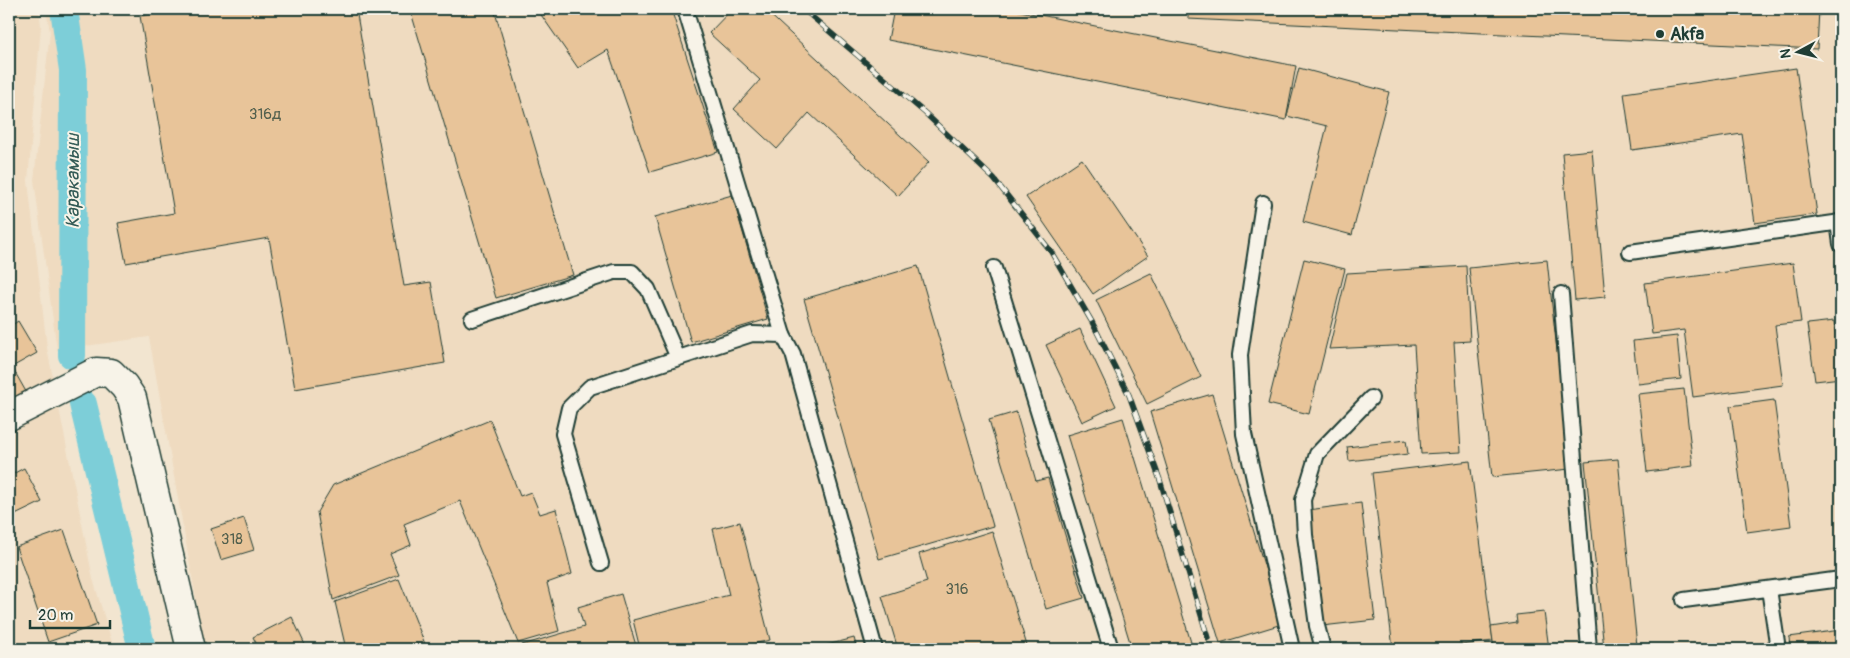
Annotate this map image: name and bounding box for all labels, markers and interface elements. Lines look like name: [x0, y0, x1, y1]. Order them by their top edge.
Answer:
place label: Akfa: [1670, 23, 1705, 46]
marker: Akfa: [1654, 28, 1666, 40]
north arrow: [1772, 28, 1822, 78]
text: N: [1777, 48, 1795, 59]
house number: 316д: [249, 105, 281, 124]
water label: Каракамыш: [61, 132, 85, 228]
house number: 318: [221, 530, 243, 549]
house number: 316: [946, 580, 968, 599]
scale bar: [30, 598, 110, 630]
text: 20 m: [38, 606, 73, 625]

